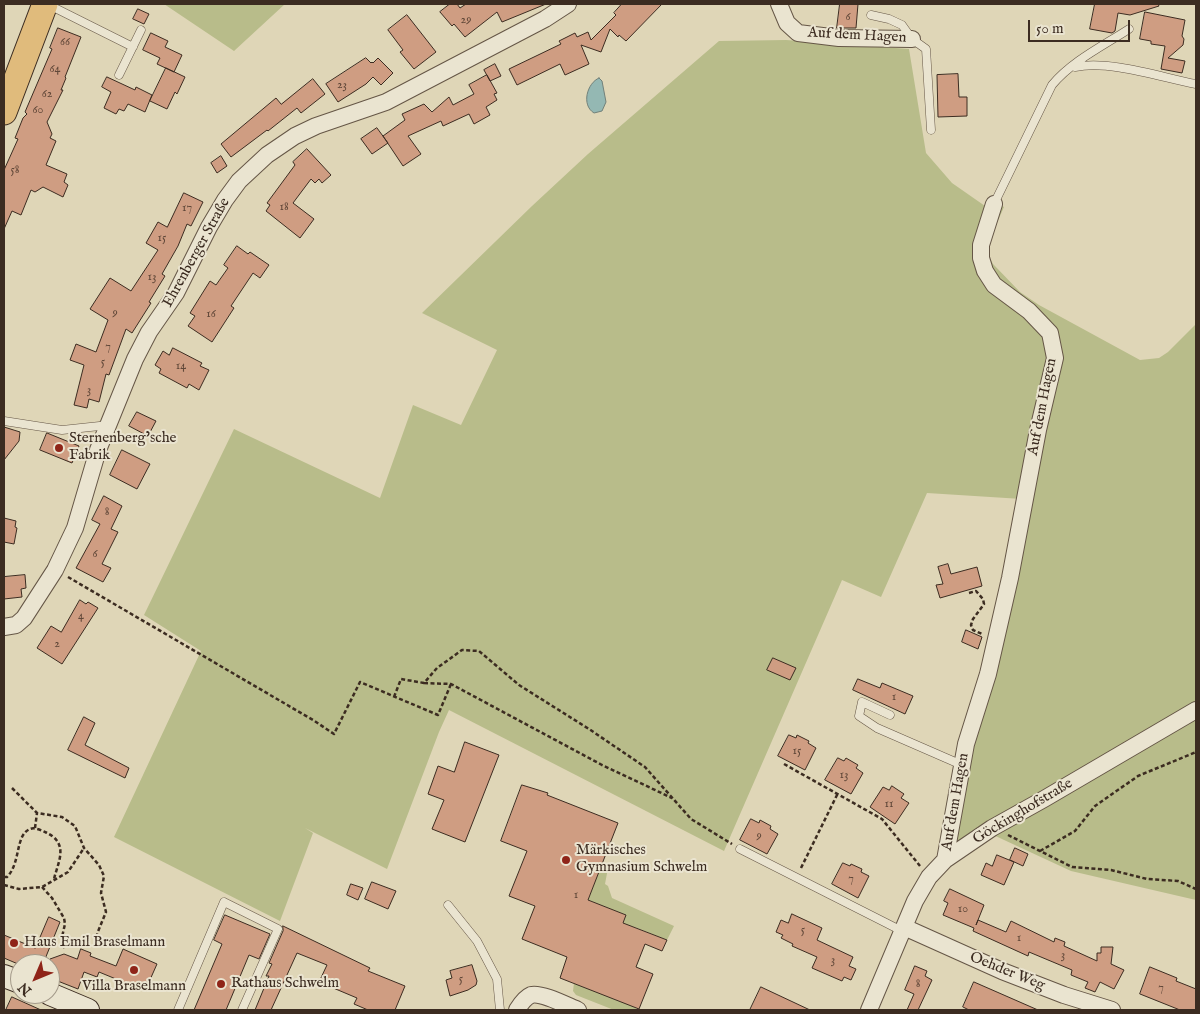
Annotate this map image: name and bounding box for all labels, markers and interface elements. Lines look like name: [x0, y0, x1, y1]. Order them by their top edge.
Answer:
scale bar: [1030, 10, 1132, 42]
house number: 6: [845, 11, 851, 25]
house number: 29: [461, 14, 471, 28]
text: 50 m: [1036, 19, 1064, 38]
street label: Auf dem Hagen: [807, 24, 907, 48]
house number: 66: [60, 36, 70, 50]
house number: 64: [50, 63, 60, 77]
house number: 23: [337, 79, 347, 93]
house number: 62: [42, 88, 52, 102]
house number: 60: [33, 104, 43, 118]
house number: 58: [10, 164, 20, 178]
street label: Ehrenberger Straße: [159, 195, 235, 311]
house number: 18: [279, 201, 289, 215]
house number: 17: [182, 202, 192, 216]
house number: 15: [158, 232, 166, 246]
house number: 13: [148, 271, 156, 285]
house number: 9: [112, 307, 118, 321]
house number: 16: [206, 308, 216, 322]
house number: 7: [105, 341, 111, 355]
house number: 5: [101, 356, 105, 370]
street label: Auf dem Hagen: [1025, 357, 1061, 457]
house number: 14: [176, 360, 186, 374]
house number: 3: [87, 384, 91, 398]
place label: Sternenberg’sche Fabrik: [69, 430, 176, 465]
marker: Sternenberg’sche Fabrik: [53, 442, 65, 454]
house number: 8: [105, 506, 109, 520]
house number: 6: [92, 548, 98, 562]
house number: 4: [78, 610, 84, 624]
house number: 2: [54, 638, 60, 652]
house number: 1: [892, 691, 896, 705]
house number: 15: [793, 745, 801, 759]
street label: Auf dem Hagen: [939, 752, 973, 852]
house number: 13: [840, 769, 848, 783]
street label: Göckinghofstraße: [970, 775, 1076, 849]
house number: 11: [885, 798, 893, 812]
house number: 9: [756, 830, 762, 844]
place label: Märkisches Gymnasium Schwelm: [576, 842, 707, 877]
marker: Märkisches Gymnasium Schwelm: [560, 854, 572, 866]
house number: 7: [848, 873, 854, 887]
house number: 1: [574, 889, 578, 903]
house number: 10: [958, 903, 968, 917]
house number: 5: [801, 924, 805, 938]
house number: 1: [1017, 932, 1021, 946]
place label: Haus Emil Braselmann: [24, 934, 165, 952]
marker: Haus Emil Braselmann: [8, 937, 20, 949]
street label: Oehder Weg: [967, 949, 1047, 995]
house number: 3: [1061, 949, 1065, 963]
north arrow: [10, 954, 60, 1004]
house number: 3: [831, 954, 835, 968]
marker: Villa Braselmann: [128, 964, 140, 976]
house number: 5: [459, 973, 463, 987]
place label: Rathaus Schwelm: [231, 975, 339, 993]
text: N: [14, 978, 36, 1000]
place label: Villa Braselmann: [82, 978, 186, 996]
marker: Rathaus Schwelm: [215, 978, 227, 990]
house number: 8: [916, 978, 920, 992]
house number: 7: [1158, 982, 1164, 996]

